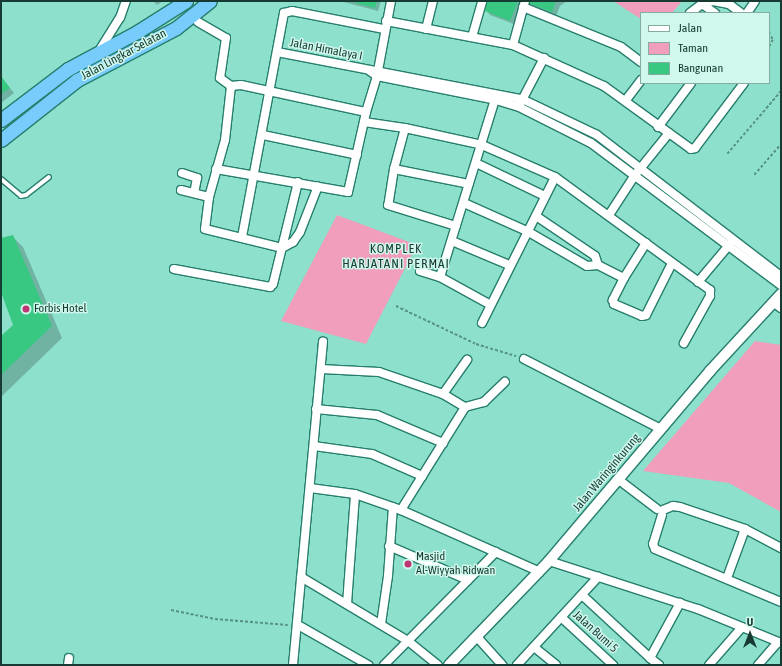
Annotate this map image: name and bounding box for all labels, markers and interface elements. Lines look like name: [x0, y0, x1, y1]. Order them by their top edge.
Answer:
legend: [640, 12, 770, 84]
text: Jalan: [678, 21, 702, 35]
street label: Jalan Lingkar Selatan: [79, 27, 169, 83]
street label: Jalan Himalaya I: [289, 36, 363, 64]
text: Taman: [678, 41, 708, 55]
text: Bangunan: [678, 61, 723, 75]
district label: KOMPLEK HARJATANI PERMAI: [342, 242, 450, 273]
place label: Forbis Hotel: [34, 302, 87, 316]
marker: Forbis Hotel: [21, 304, 31, 314]
street label: Jalan Waringinkurung: [570, 431, 644, 515]
place label: Masjid Al-Wiyyah Ridwan: [416, 550, 495, 578]
marker: Masjid Al-Wiyyah Ridwan: [403, 559, 413, 569]
street label: Jalan Bumi 5: [569, 608, 621, 656]
north arrow: [730, 614, 770, 654]
text: U: [747, 616, 753, 628]

